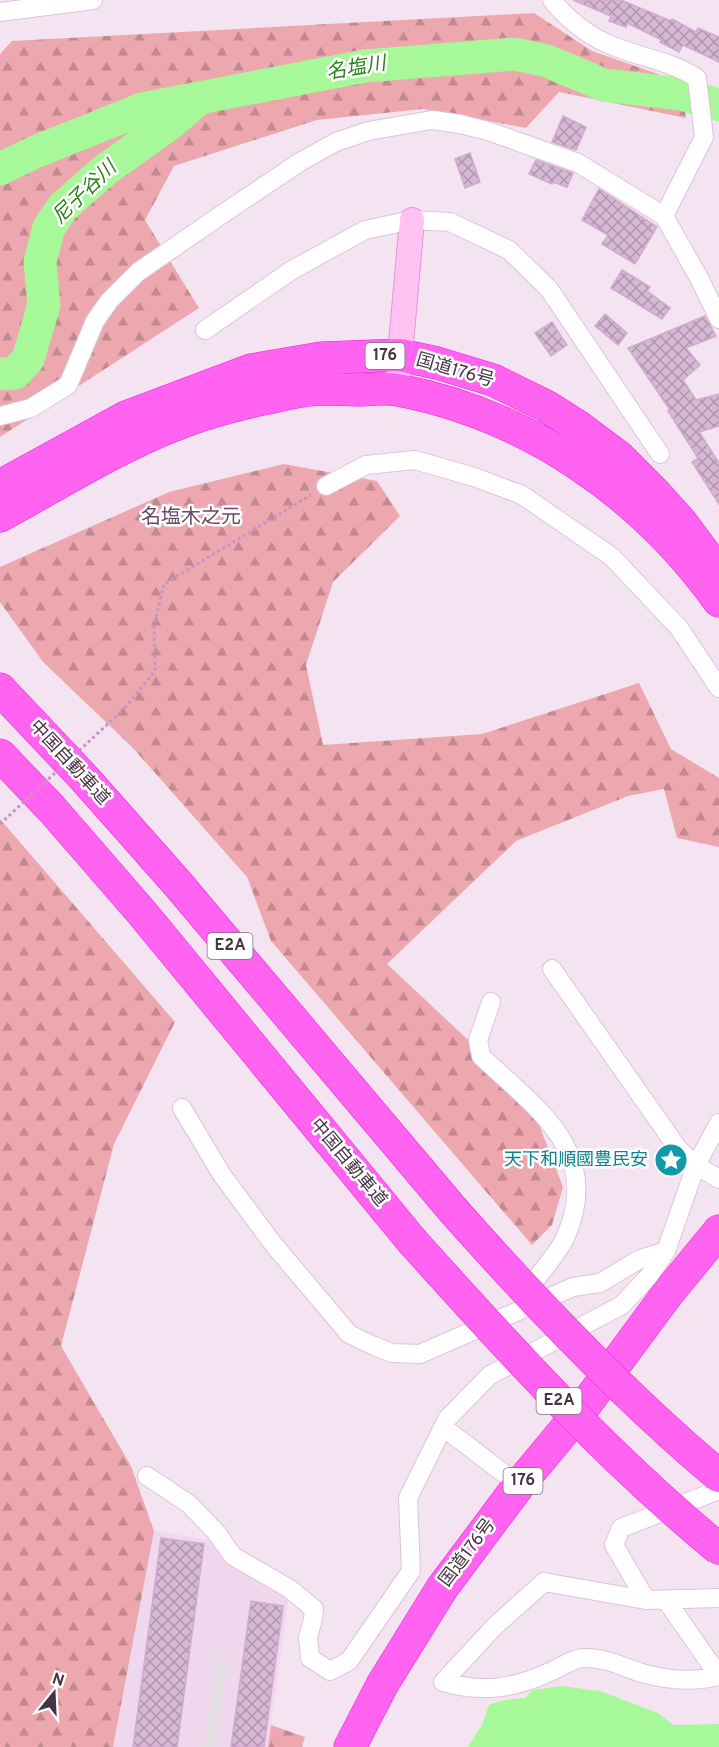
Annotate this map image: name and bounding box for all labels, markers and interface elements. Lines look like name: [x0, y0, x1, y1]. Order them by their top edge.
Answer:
water label: 名塩川: [324, 51, 390, 87]
water label: 尼子谷川: [47, 154, 124, 230]
road number: 176: [366, 343, 404, 369]
street label: 国道176号: [413, 349, 497, 393]
district label: 名塩木之元: [141, 505, 241, 531]
street label: 中国自動車道: [24, 716, 114, 810]
road number: E2A: [208, 933, 252, 959]
street label: 中国自動車道: [304, 1114, 392, 1212]
place icon: 天下和順國豊民安: [653, 1142, 689, 1178]
place label: 天下和順國豊民安: [504, 1149, 648, 1172]
road number: E2A: [536, 1388, 582, 1414]
road number: 176: [504, 1468, 542, 1494]
street label: 国道176号: [435, 1514, 501, 1592]
north arrow: [24, 1663, 84, 1723]
text: N: [49, 1669, 67, 1692]

